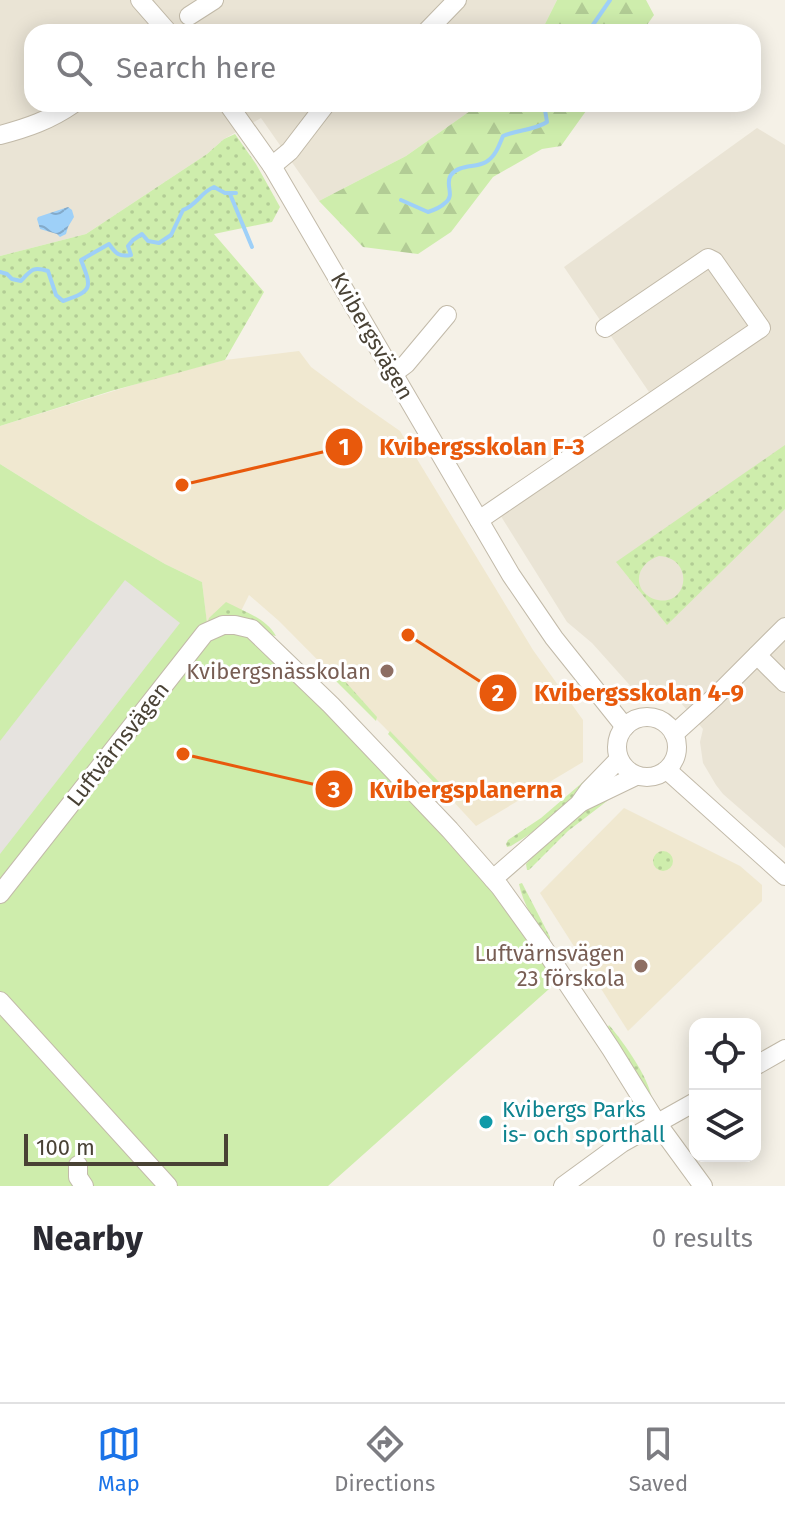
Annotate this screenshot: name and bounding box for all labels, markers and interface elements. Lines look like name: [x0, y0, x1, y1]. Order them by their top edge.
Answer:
search box: [24, 24, 761, 112]
icon: search: [52, 46, 96, 90]
text: Search here: [116, 50, 276, 86]
street label: Kvibergsvägen: [325, 268, 419, 404]
callout: Kvibergsskolan F-3: [324, 423, 601, 471]
text: 1: [338, 433, 350, 461]
text: Kvibergsskolan F-3: [379, 433, 585, 461]
place label: Kvibergsnässkolan: [186, 658, 371, 685]
marker: Kvibergsnässkolan: [378, 662, 396, 680]
callout: Kvibergsskolan 4-9: [478, 669, 760, 717]
street label: Luftvärnsvägen: [61, 676, 175, 812]
text: 2: [492, 679, 504, 707]
text: Kvibergsskolan 4-9: [534, 679, 744, 707]
callout: Kvibergsplanerna: [314, 765, 579, 813]
text: 3: [327, 776, 340, 804]
text: Kvibergsplanerna: [369, 776, 563, 804]
place label: Luftvärnsvägen 23 förskola: [474, 940, 625, 992]
marker: Luftvärnsvägen 23 förskola: [632, 957, 650, 975]
map controls: [689, 1018, 761, 1162]
button: locate: [689, 1018, 761, 1090]
button: layers: [689, 1090, 761, 1162]
place label: Kvibergs Parks is- och sporthall: [502, 1096, 665, 1148]
marker: Kvibergs Parks is- och sporthall: [477, 1113, 495, 1131]
scale bar: [24, 1130, 228, 1166]
text: 100 m: [36, 1134, 95, 1161]
text: Nearby: [32, 1218, 143, 1259]
text: 0 results: [652, 1223, 753, 1254]
tab: Map: [97, 1422, 141, 1497]
tab: Directions: [334, 1422, 435, 1497]
tab: Saved: [629, 1422, 688, 1497]

